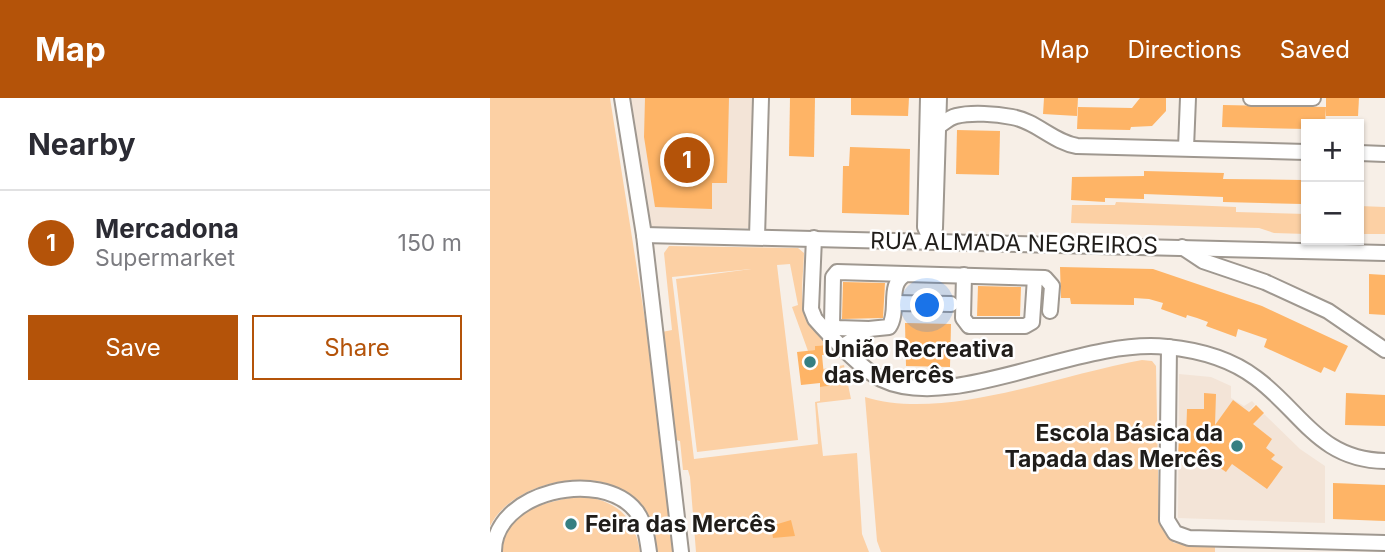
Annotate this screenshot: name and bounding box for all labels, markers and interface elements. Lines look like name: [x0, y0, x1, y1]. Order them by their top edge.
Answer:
text: Map: [35, 29, 106, 69]
text: Map: [1040, 35, 1089, 64]
text: Directions: [1127, 35, 1242, 64]
text: Saved: [1280, 35, 1350, 64]
map controls: [1301, 119, 1364, 245]
button: +: [1301, 119, 1364, 182]
text: Nearby: [28, 126, 136, 162]
pin: 1: [664, 134, 710, 186]
button: −: [1301, 182, 1364, 245]
text: Mercadona: [95, 213, 239, 244]
street label: RUA ALMADA NEGREIROS: [870, 226, 1158, 260]
text: 1: [46, 229, 56, 257]
text: 150 m: [398, 229, 462, 257]
text: Supermarket: [95, 244, 235, 272]
your location: [910, 288, 944, 322]
button: Save: [28, 315, 238, 380]
button: Share: [252, 315, 462, 380]
place label: União Recreativa das Mercês: [824, 335, 1014, 389]
marker: União Recreativa das Mercês: [802, 354, 818, 370]
place label: Escola Básica da Tapada das Mercês: [1004, 419, 1223, 473]
marker: Escola Básica da Tapada das Mercês: [1229, 438, 1245, 454]
place label: Feira das Mercês: [585, 510, 776, 538]
marker: Feira das Mercês: [563, 516, 579, 532]

